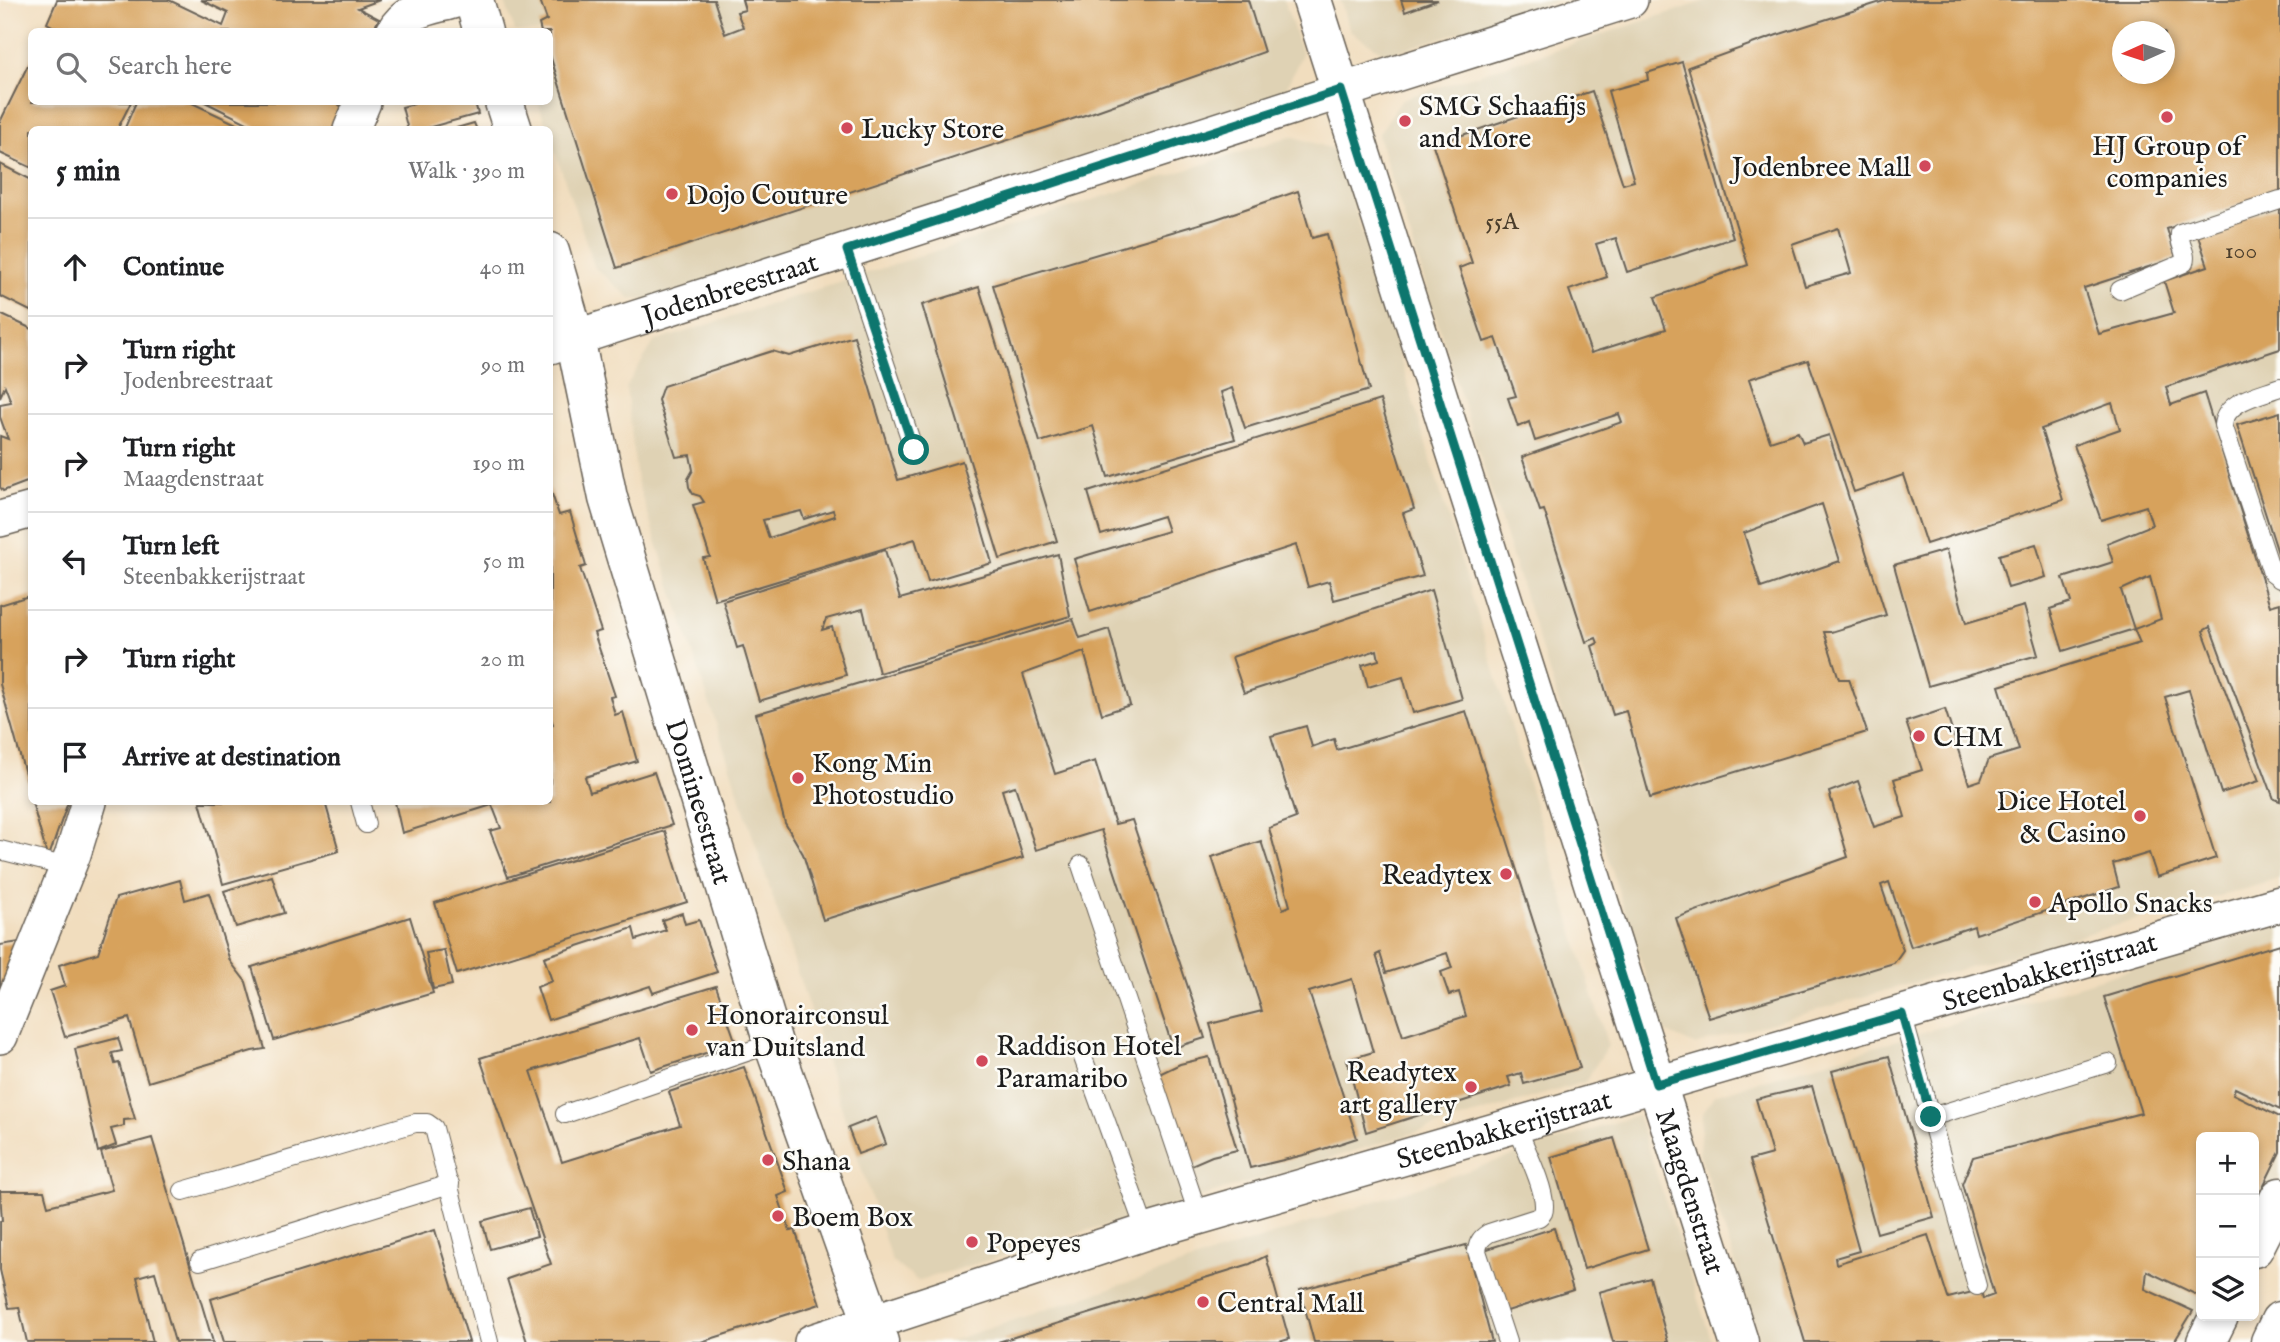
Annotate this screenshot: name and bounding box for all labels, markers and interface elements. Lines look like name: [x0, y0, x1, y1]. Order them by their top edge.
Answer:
north arrow: [2112, 21, 2175, 84]
search box: [28, 28, 553, 105]
icon: search: [52, 48, 90, 86]
text: Search here: [108, 50, 232, 83]
place label: SMG Schaafijs and More: [1419, 90, 1586, 157]
marker: HJ Group of companies: [2159, 109, 2175, 125]
place label: Lucky Store: [861, 113, 1004, 148]
marker: SMG Schaafijs and More: [1397, 113, 1413, 129]
marker: Lucky Store: [839, 120, 855, 136]
place label: HJ Group of companies: [2092, 130, 2247, 197]
place label: Jodenbree Mall: [1729, 151, 1911, 186]
text: 5 min: [56, 153, 121, 191]
text: Walk · 390 m: [408, 157, 525, 186]
marker: Jodenbree Mall: [1917, 158, 1933, 174]
place label: Dojo Couture: [686, 179, 848, 214]
marker: Dojo Couture: [664, 186, 680, 202]
house number: 55A: [1485, 207, 1520, 238]
house number: 100: [2225, 236, 2257, 267]
street label: Jodenbreestraat: [635, 246, 823, 336]
icon: ahead: [56, 248, 94, 286]
text: Continue: [123, 251, 224, 284]
text: 40 m: [480, 253, 525, 282]
text: Turn right: [123, 334, 236, 367]
icon: right: [56, 346, 94, 384]
text: 90 m: [481, 351, 525, 380]
text: Jodenbreestraat: [123, 367, 273, 396]
text: Turn right: [123, 432, 236, 465]
route start: [898, 434, 929, 465]
icon: right: [56, 444, 94, 482]
text: 190 m: [472, 449, 525, 478]
text: Maagdenstraat: [123, 465, 264, 494]
text: Turn left: [123, 530, 220, 563]
icon: left: [56, 542, 94, 580]
text: 50 m: [483, 547, 525, 576]
text: Steenbakkerijstraat: [123, 563, 305, 592]
icon: right: [56, 640, 94, 678]
text: Turn right: [123, 643, 236, 676]
text: 20 m: [480, 645, 525, 674]
street label: Domineestraat: [656, 715, 739, 889]
place label: CHM: [1933, 721, 2003, 756]
marker: CHM: [1911, 728, 1927, 744]
icon: arrive: [56, 738, 94, 776]
text: Arrive at destination: [123, 741, 341, 774]
place label: Kong Min Photostudio: [812, 747, 954, 814]
marker: Kong Min Photostudio: [790, 770, 806, 786]
place label: Dice Hotel & Casino: [1996, 785, 2126, 852]
marker: Dice Hotel & Casino: [2132, 808, 2148, 824]
place label: Readytex: [1381, 859, 1492, 894]
marker: Readytex: [1498, 866, 1514, 882]
place label: Apollo Snacks: [2048, 887, 2213, 922]
marker: Apollo Snacks: [2027, 894, 2043, 910]
street label: Steenbakkerijstraat: [1938, 925, 2162, 1021]
place label: Honorairconsul van Duitsland: [706, 999, 889, 1066]
marker: Honorairconsul van Duitsland: [684, 1022, 700, 1038]
place label: Raddison Hotel Paramaribo: [996, 1030, 1182, 1097]
marker: Raddison Hotel Paramaribo: [974, 1053, 990, 1069]
place label: Readytex art gallery: [1339, 1056, 1457, 1123]
marker: Readytex art gallery: [1463, 1079, 1479, 1095]
street label: Steenbakkerijstraat: [1393, 1083, 1616, 1179]
route end: [1915, 1101, 1946, 1132]
street label: Maagdenstraat: [1646, 1105, 1731, 1280]
map controls: [2196, 1132, 2259, 1321]
button: +: [2196, 1132, 2259, 1195]
place label: Shana: [782, 1145, 851, 1180]
marker: Shana: [760, 1152, 776, 1168]
button: −: [2196, 1195, 2259, 1258]
place label: Boem Box: [792, 1201, 914, 1236]
marker: Boem Box: [770, 1208, 786, 1224]
place label: Popeyes: [986, 1227, 1081, 1262]
marker: Popeyes: [964, 1234, 980, 1250]
button: layers: [2196, 1258, 2259, 1321]
place label: Central Mall: [1217, 1287, 1365, 1322]
marker: Central Mall: [1195, 1294, 1211, 1310]

